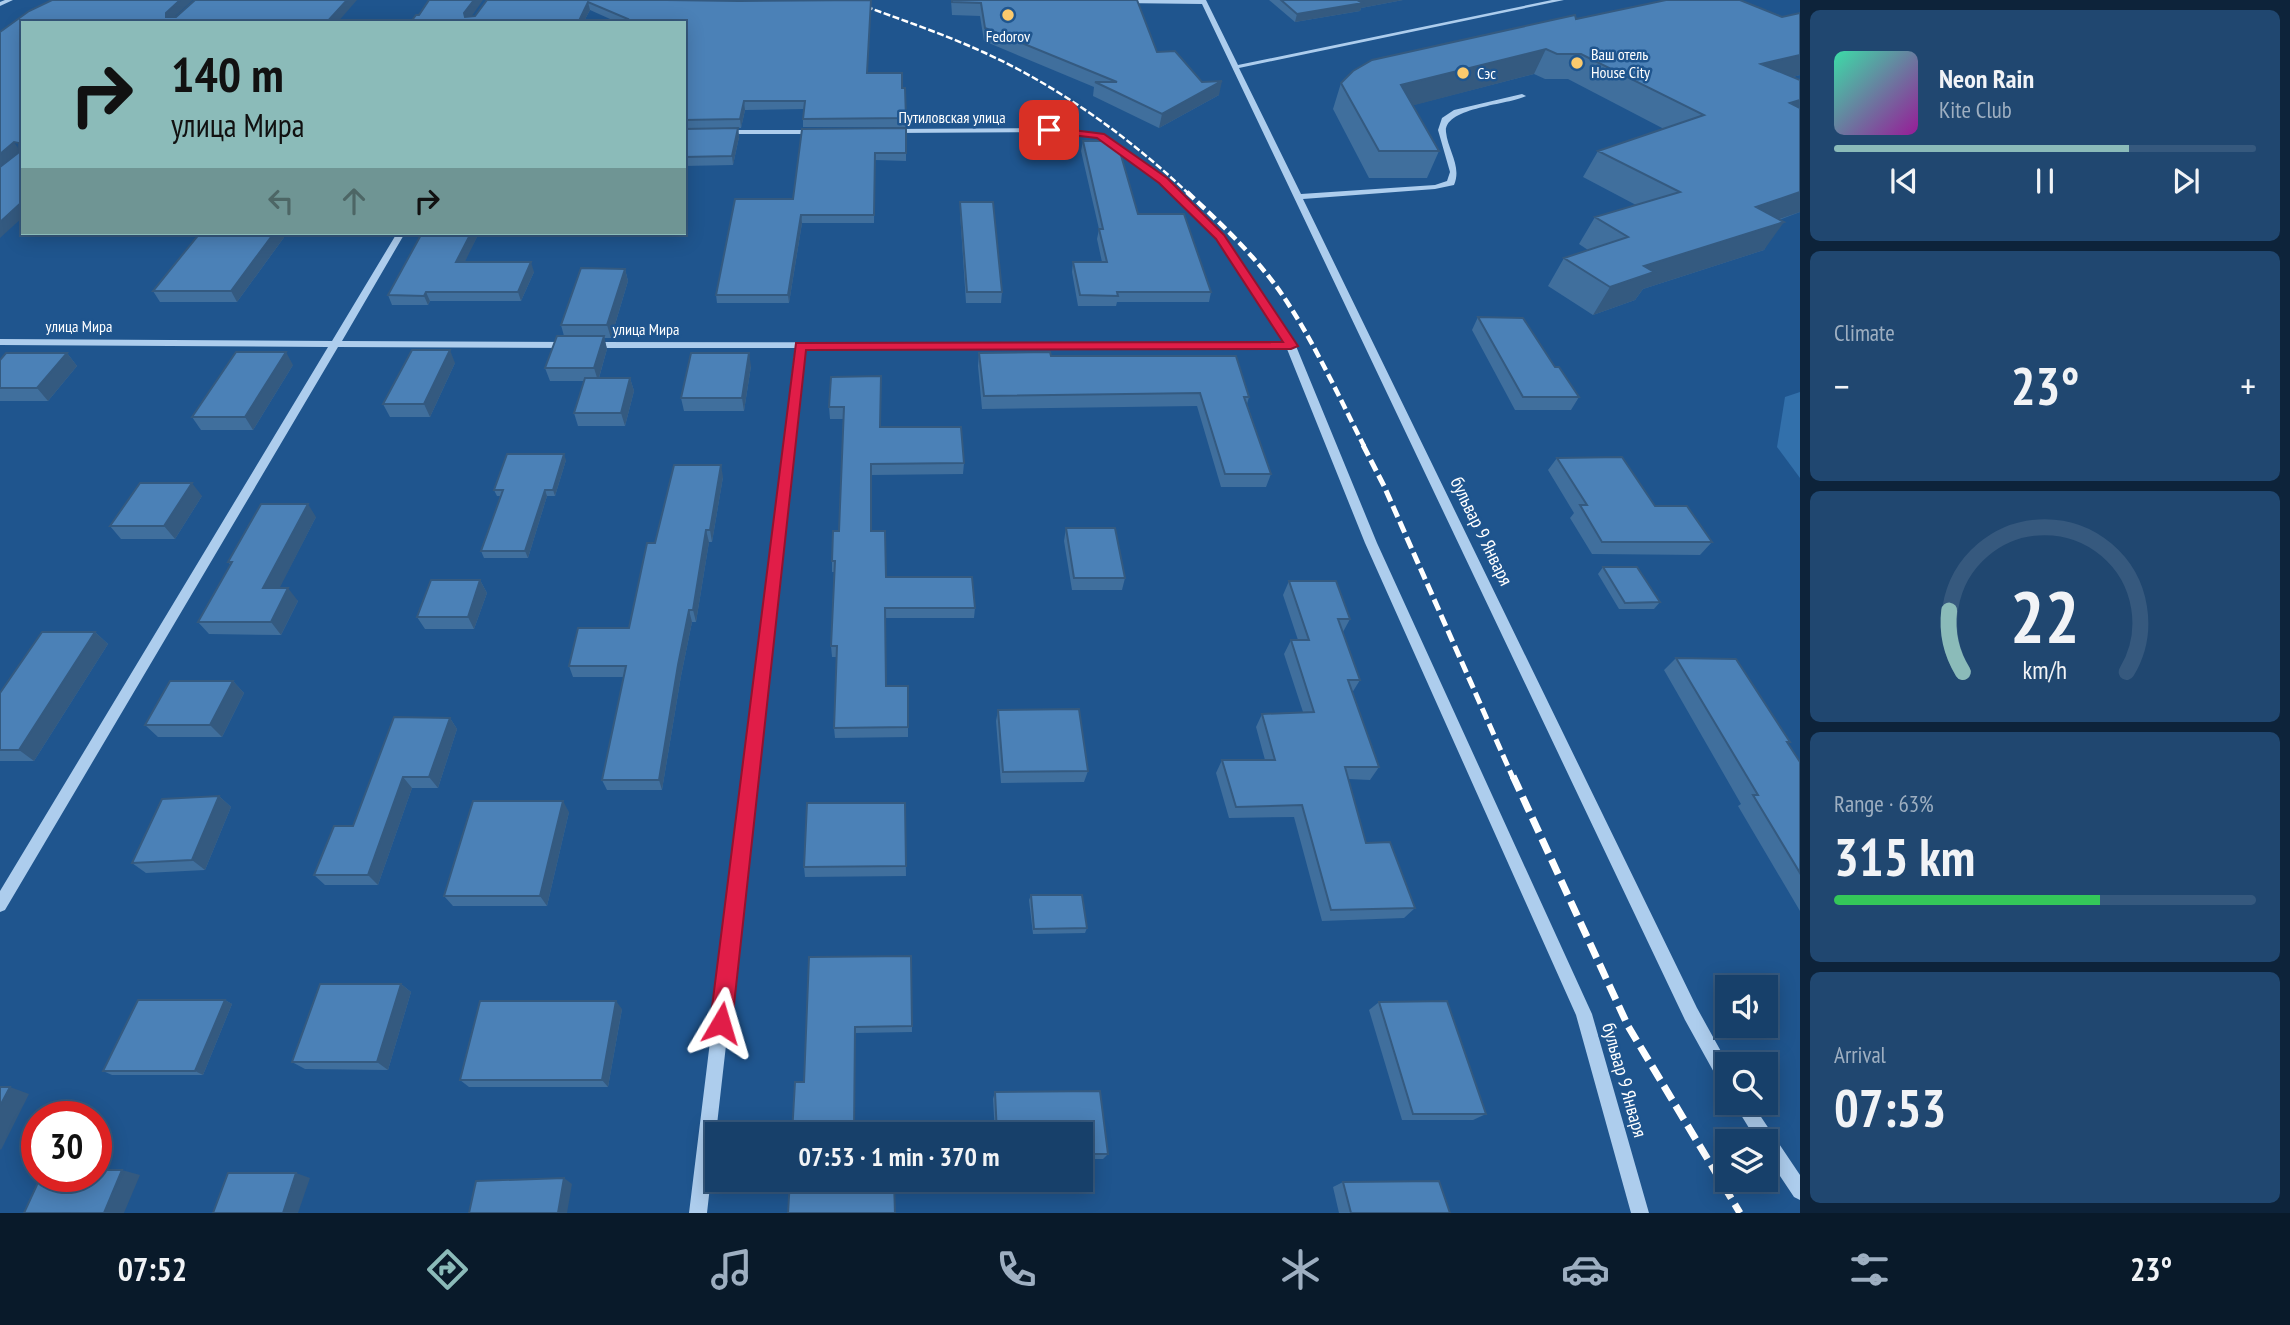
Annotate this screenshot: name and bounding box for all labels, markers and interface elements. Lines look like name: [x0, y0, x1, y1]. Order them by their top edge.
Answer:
marker: Fedorov: [1000, 7, 1016, 23]
place label: Fedorov: [986, 26, 1031, 46]
text: 140 m: [171, 42, 284, 106]
place label: Ваш отель House City: [1591, 44, 1650, 82]
icon: right: [56, 49, 147, 140]
marker: Ваш отель House City: [1569, 55, 1585, 71]
text: Neon Rain: [1939, 62, 2034, 95]
place label: Сэс: [1477, 63, 1496, 83]
marker: Сэс: [1455, 65, 1471, 81]
text: Kite Club: [1939, 95, 2012, 124]
pin: [1019, 100, 1079, 160]
text: улица Мира: [171, 104, 305, 146]
street label: Путиловская улица: [898, 107, 1006, 127]
icon: arrive: [1030, 111, 1068, 149]
icon: previous: [1885, 162, 1923, 200]
icon: pause: [2026, 162, 2064, 200]
icon: next: [2167, 162, 2205, 200]
icon: left: [262, 182, 300, 220]
icon: ahead: [335, 182, 373, 220]
icon: right: [408, 182, 446, 220]
street label: улица Мира: [46, 316, 112, 336]
text: Climate: [1834, 318, 1895, 347]
street label: улица Мира: [613, 319, 679, 339]
text: 23°: [2011, 352, 2079, 419]
text: −: [1834, 361, 1850, 410]
text: +: [2240, 361, 2256, 410]
street label: бульвар 9 Января: [1445, 473, 1519, 589]
text: 22: [2010, 569, 2080, 663]
text: km/h: [2023, 654, 2067, 686]
text: Range · 63%: [1834, 789, 1934, 818]
text: 315 km: [1834, 823, 1975, 890]
map controls: [1715, 975, 1778, 1192]
button: sound: [1715, 975, 1778, 1038]
position arrow: [684, 986, 758, 1060]
street label: бульвар 9 Января: [1597, 1020, 1653, 1140]
text: Arrival: [1834, 1040, 1886, 1069]
button: search: [1715, 1052, 1778, 1115]
text: 07:53: [1834, 1074, 1946, 1141]
speed limit sign: 30: [21, 1101, 112, 1192]
button: layers: [1715, 1129, 1778, 1192]
text: 07:53 · 1 min · 370 m: [799, 1140, 999, 1173]
icon: directions: [423, 1245, 472, 1294]
icon: music: [707, 1245, 756, 1294]
icon: phone: [992, 1245, 1041, 1294]
icon: climate: [1276, 1245, 1325, 1294]
icon: car: [1561, 1245, 1610, 1294]
icon: filters: [1845, 1245, 1894, 1294]
text: 07:52: [118, 1248, 187, 1290]
text: 23°: [2130, 1248, 2172, 1290]

